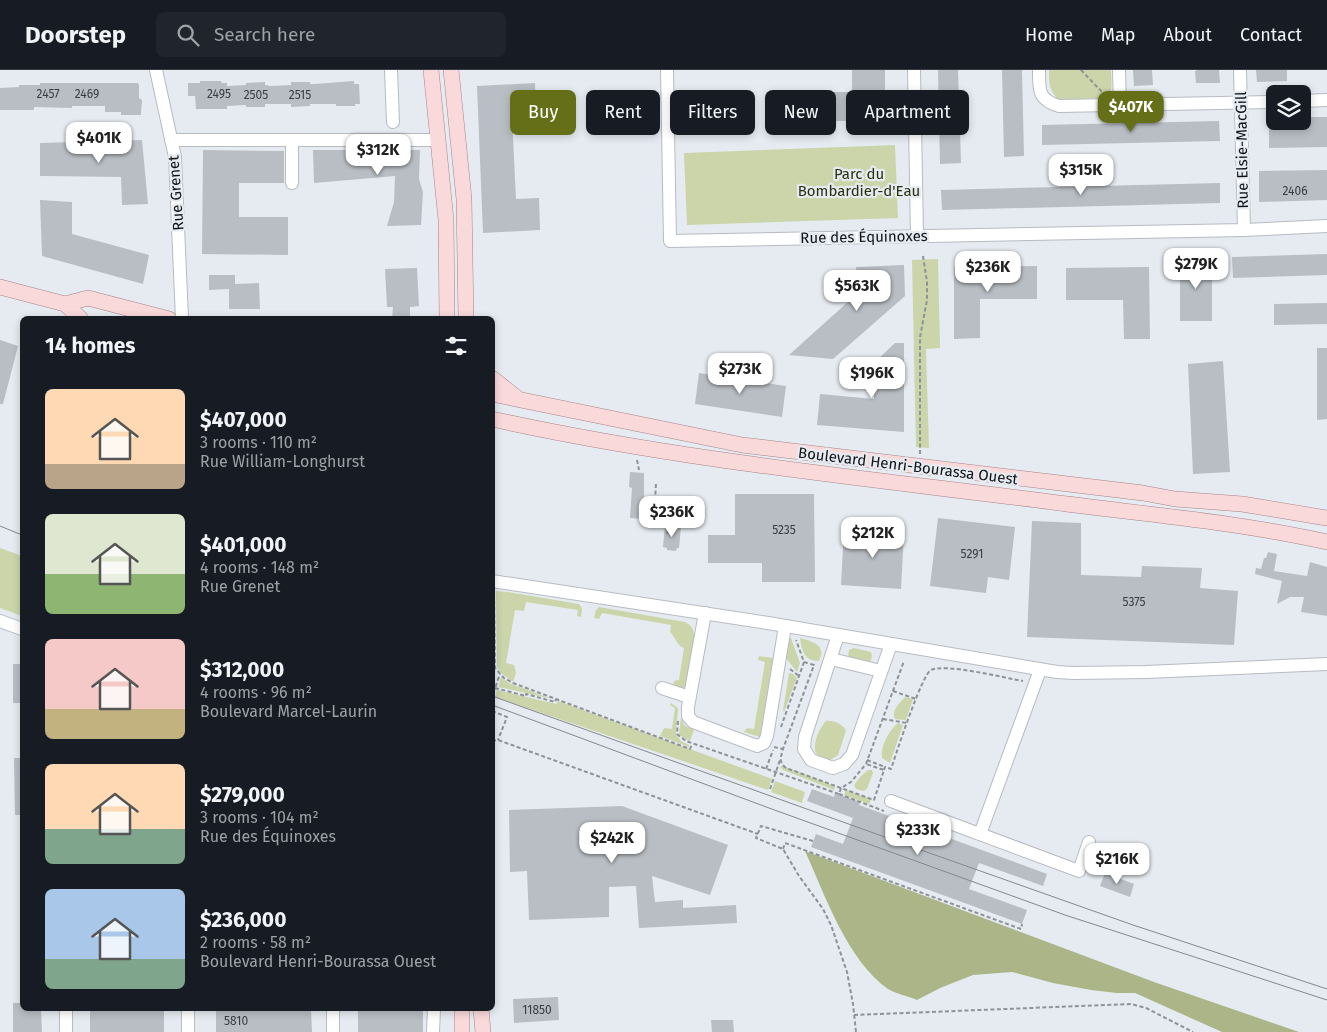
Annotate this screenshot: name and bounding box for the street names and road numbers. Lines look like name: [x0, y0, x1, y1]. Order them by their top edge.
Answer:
street label: Rue Elsie-MacGill: [1232, 91, 1252, 209]
street label: Rue Grenet: [164, 154, 188, 231]
street label: Rue des Équinoxes: [800, 227, 928, 247]
street label: Boulevard Henri-Bourassa Ouest: [797, 444, 1020, 488]

